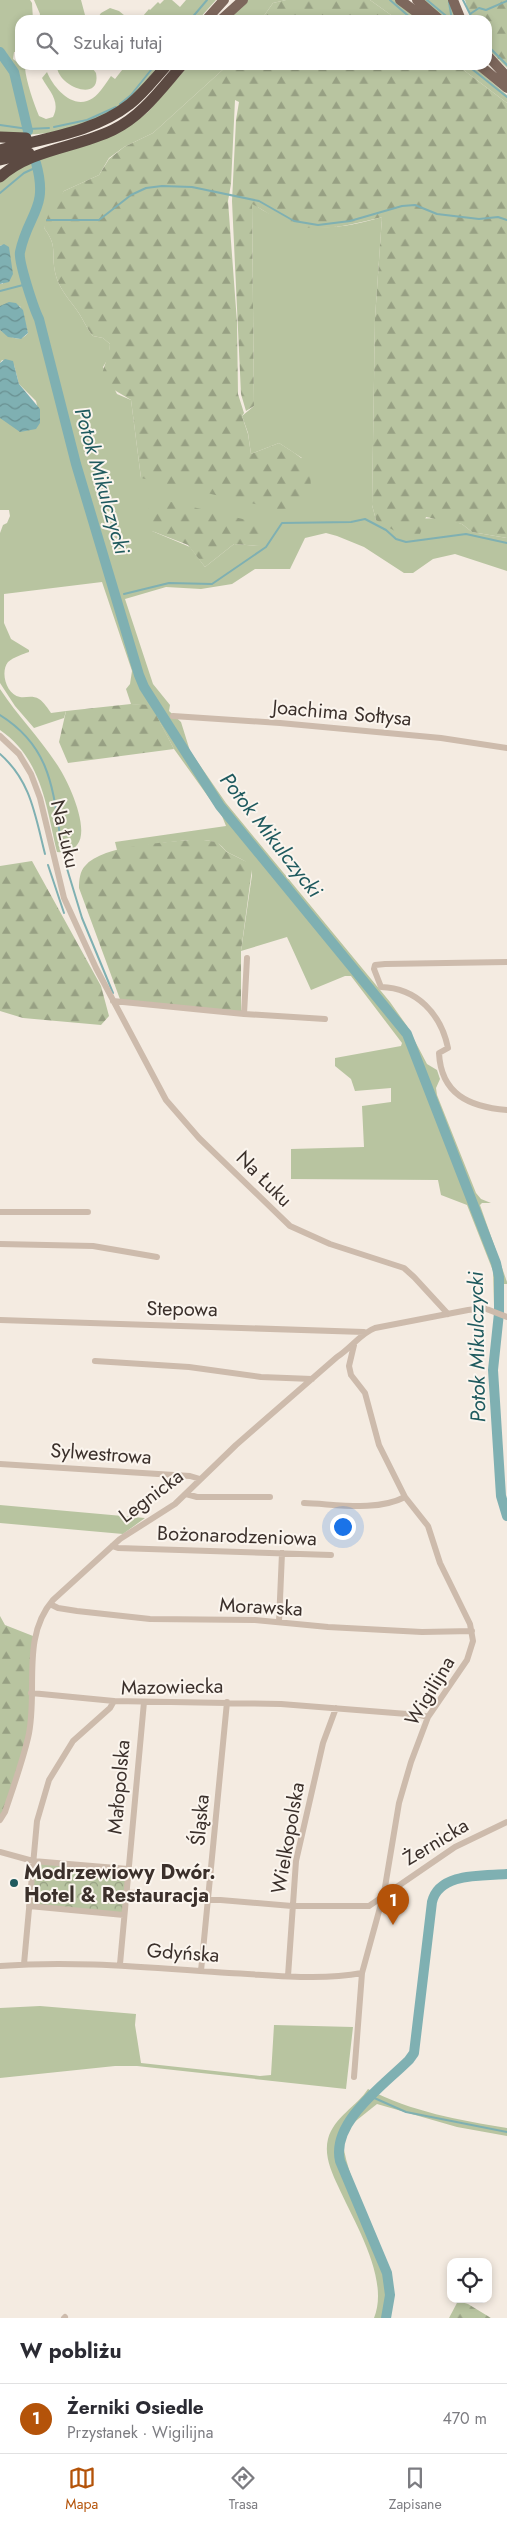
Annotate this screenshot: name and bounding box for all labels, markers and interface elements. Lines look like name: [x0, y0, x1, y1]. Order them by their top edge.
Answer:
search box: [15, 15, 492, 70]
icon: search: [33, 29, 61, 57]
text: Szukaj tutaj: [73, 29, 163, 56]
water label: Potok Mikulczycki: [67, 404, 137, 558]
street label: Joachima Sołtysa: [268, 692, 413, 734]
water label: Potok Mikulczycki: [213, 766, 330, 904]
street label: Na Łuku: [43, 797, 87, 871]
street label: Na Łuku: [229, 1144, 299, 1214]
water label: Potok Mikulczycki: [461, 1271, 493, 1423]
street label: Stepowa: [146, 1294, 218, 1324]
street label: Sylwestrowa: [49, 1436, 153, 1472]
street label: Legnicka: [113, 1462, 189, 1530]
your location: [330, 1514, 356, 1540]
street label: Bożonarodzeniowa: [157, 1519, 317, 1553]
street label: Morawska: [219, 1590, 303, 1624]
street label: Wigilijna: [398, 1651, 462, 1731]
street label: Mazowiecka: [121, 1672, 223, 1702]
street label: Małopolska: [100, 1739, 138, 1835]
street label: Wielkopolska: [264, 1780, 312, 1896]
street label: Śląska: [183, 1793, 217, 1847]
street label: Żernicka: [398, 1811, 474, 1873]
place label: Modrzewiowy Dwór. Hotel & Restauracja: [24, 1858, 216, 1910]
marker: Modrzewiowy Dwór. Hotel & Restauracja: [8, 1877, 20, 1889]
pin: 1: [377, 1884, 409, 1925]
street label: Gdyńska: [146, 1936, 220, 1970]
map controls: [447, 2258, 492, 2303]
button: locate: [447, 2258, 492, 2303]
text: W pobliżu: [20, 2336, 121, 2366]
text: Żerniki Osiedle: [67, 2394, 204, 2421]
text: 1: [32, 2407, 40, 2430]
text: 470 m: [442, 2407, 487, 2430]
text: Przystanek · Wigilijna: [67, 2421, 213, 2444]
tab: Mapa: [65, 2464, 98, 2514]
tab: Trasa: [229, 2464, 258, 2514]
tab: Zapisane: [389, 2464, 442, 2514]

